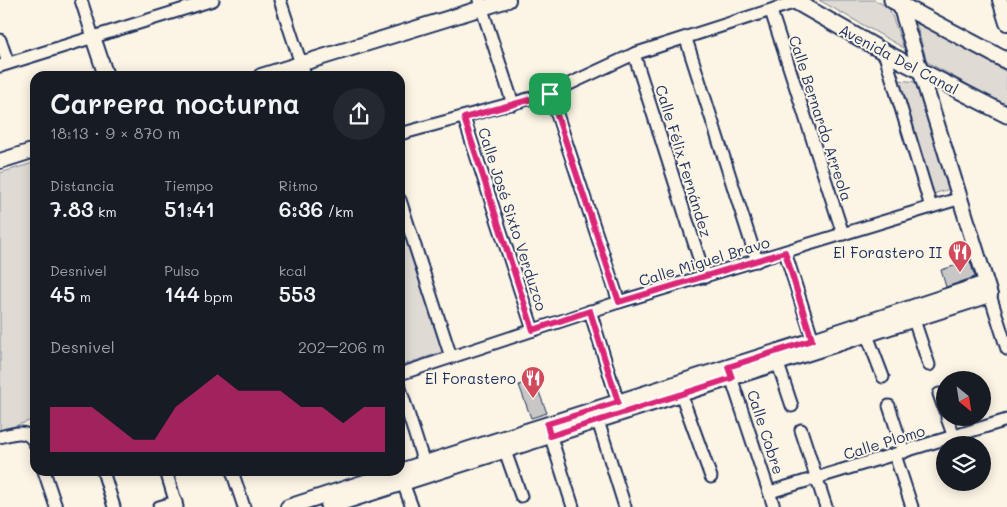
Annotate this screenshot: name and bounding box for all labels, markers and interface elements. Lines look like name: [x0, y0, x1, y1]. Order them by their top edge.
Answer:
street label: Avenida Del Canal: [836, 19, 962, 99]
street label: Calle Bernardo Arreola: [785, 33, 857, 203]
pin: [529, 73, 571, 115]
icon: arrive: [536, 80, 564, 108]
street label: Calle Félix Fernández: [651, 82, 717, 240]
text: Carrera nocturna: [50, 85, 300, 121]
button: share: [333, 88, 385, 140]
text: 18:13 · 9 × 870 m: [50, 122, 180, 143]
street label: Calle José Sixto Verduzco: [474, 125, 552, 313]
text: Distancia: [50, 176, 115, 195]
text: Tiempo: [164, 176, 213, 195]
text: Ritmo: [279, 176, 318, 195]
text: 7.83: [50, 195, 94, 222]
text: 51:41: [164, 195, 215, 222]
text: 6:36: [279, 195, 323, 222]
text: km: [94, 202, 117, 221]
text: /km: [323, 202, 354, 221]
street label: Calle Miguel Bravo: [636, 232, 772, 290]
restaurant icon: El Forastero II: [947, 239, 973, 273]
place label: El Forastero II: [833, 242, 942, 262]
text: Desnivel: [50, 261, 107, 280]
text: Pulso: [164, 261, 199, 280]
text: kcal: [279, 261, 307, 280]
text: 45: [50, 280, 75, 307]
text: 144: [164, 280, 200, 307]
text: 553: [279, 280, 316, 307]
text: m: [75, 287, 91, 306]
text: bpm: [200, 287, 233, 306]
text: Desnivel: [50, 336, 115, 357]
text: 202–206 m: [298, 336, 385, 357]
restaurant icon: El Forastero: [520, 365, 546, 399]
place label: El Forastero: [425, 368, 516, 388]
north arrow: [936, 371, 991, 426]
map controls: [936, 371, 991, 491]
street label: Calle Cobre: [743, 387, 789, 477]
street label: Calle Plomo: [841, 420, 927, 464]
button: layers: [936, 436, 991, 491]

